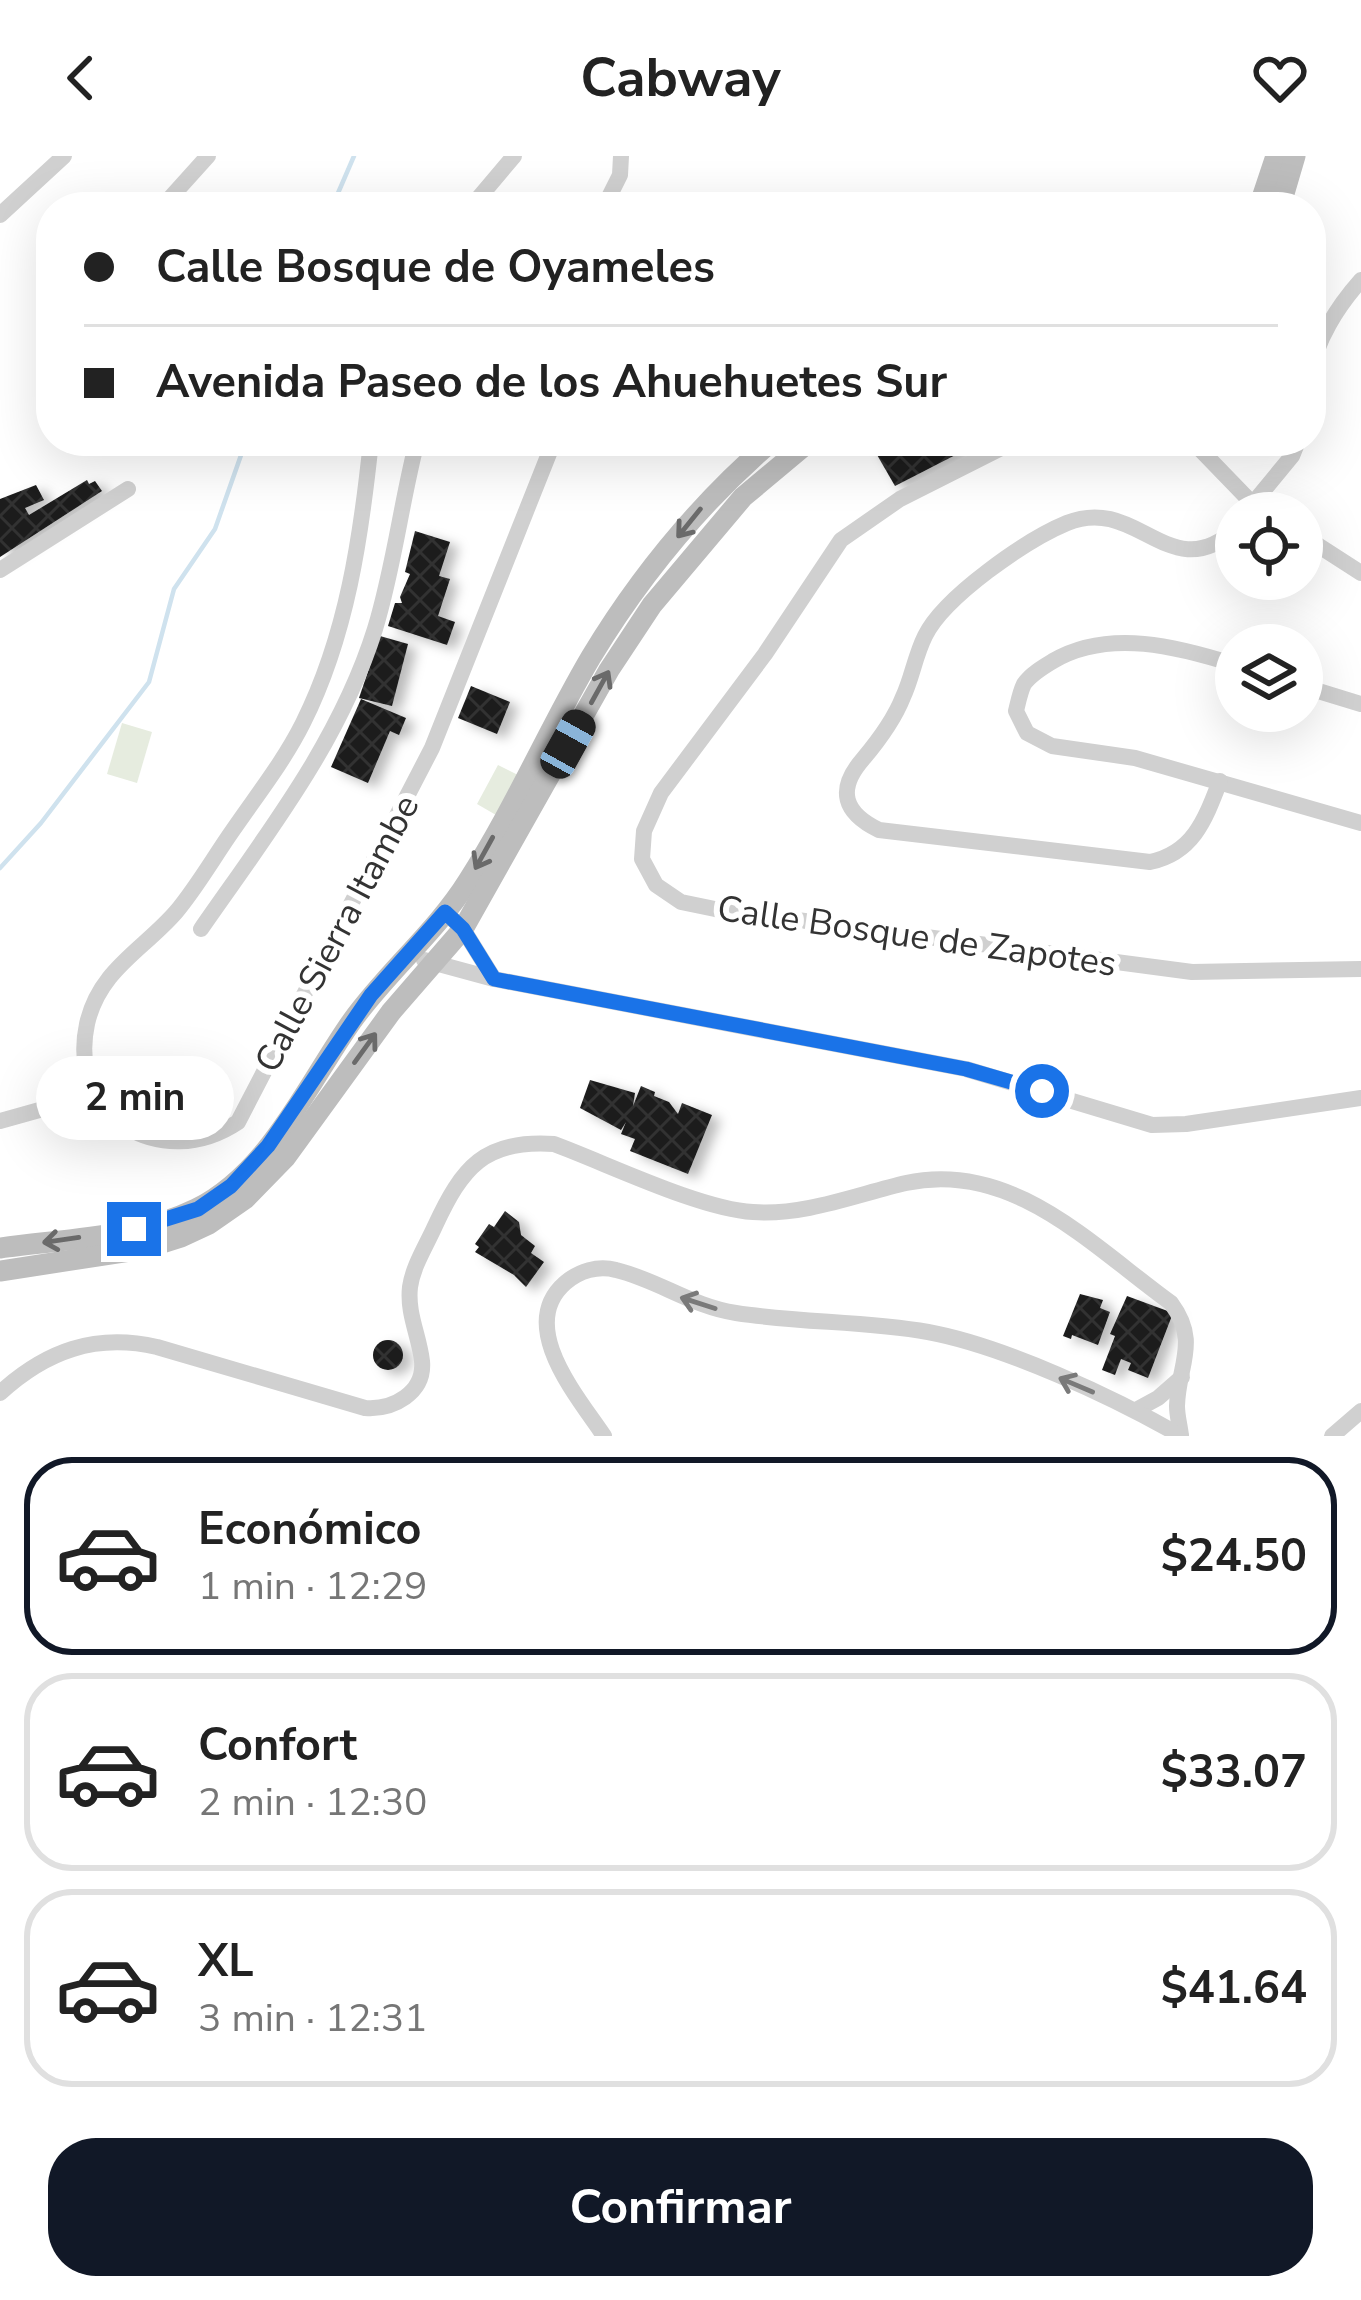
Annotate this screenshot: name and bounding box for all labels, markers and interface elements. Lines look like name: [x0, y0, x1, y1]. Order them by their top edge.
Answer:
text: Cabway: [580, 41, 781, 115]
icon: back: [48, 45, 114, 111]
icon: heart: [1247, 45, 1313, 111]
text: Calle Bosque de Oyameles: [156, 237, 715, 298]
text: Avenida Paseo de los Ahuehuetes Sur: [156, 352, 947, 413]
map controls: [1215, 492, 1323, 732]
button: locate: [1215, 492, 1323, 600]
one-way arrow: [676, 507, 703, 538]
button: layers: [1215, 624, 1323, 732]
one-way arrow: [588, 670, 612, 705]
car: [535, 704, 601, 784]
street label: Calle Sierra Itambe: [243, 786, 431, 1081]
one-way arrow: [471, 835, 495, 870]
street label: Calle Bosque de Zapotes: [714, 884, 1120, 989]
one-way arrow: [352, 1032, 378, 1065]
callout: 2 min: [35, 1055, 233, 1139]
route start: [1015, 1064, 1069, 1118]
text: 2 min: [85, 1071, 185, 1124]
route end: [107, 1202, 161, 1256]
one-way arrow: [42, 1229, 81, 1251]
one-way arrow: [680, 1290, 718, 1312]
one-way arrow: [1058, 1373, 1095, 1394]
text: Económico: [198, 1499, 421, 1560]
icon: car: [54, 1502, 162, 1610]
text: $24.50: [1161, 1526, 1307, 1587]
text: 1 min · 12:29: [198, 1560, 427, 1613]
text: Confort: [198, 1715, 357, 1776]
icon: car: [54, 1718, 162, 1826]
text: $33.07: [1161, 1742, 1307, 1803]
text: 2 min · 12:30: [198, 1776, 427, 1829]
text: XL: [198, 1931, 254, 1992]
icon: car: [54, 1934, 162, 2042]
text: $41.64: [1161, 1958, 1307, 2019]
text: 3 min · 12:31: [198, 1992, 427, 2045]
button: Confirmar: [48, 2138, 1313, 2276]

